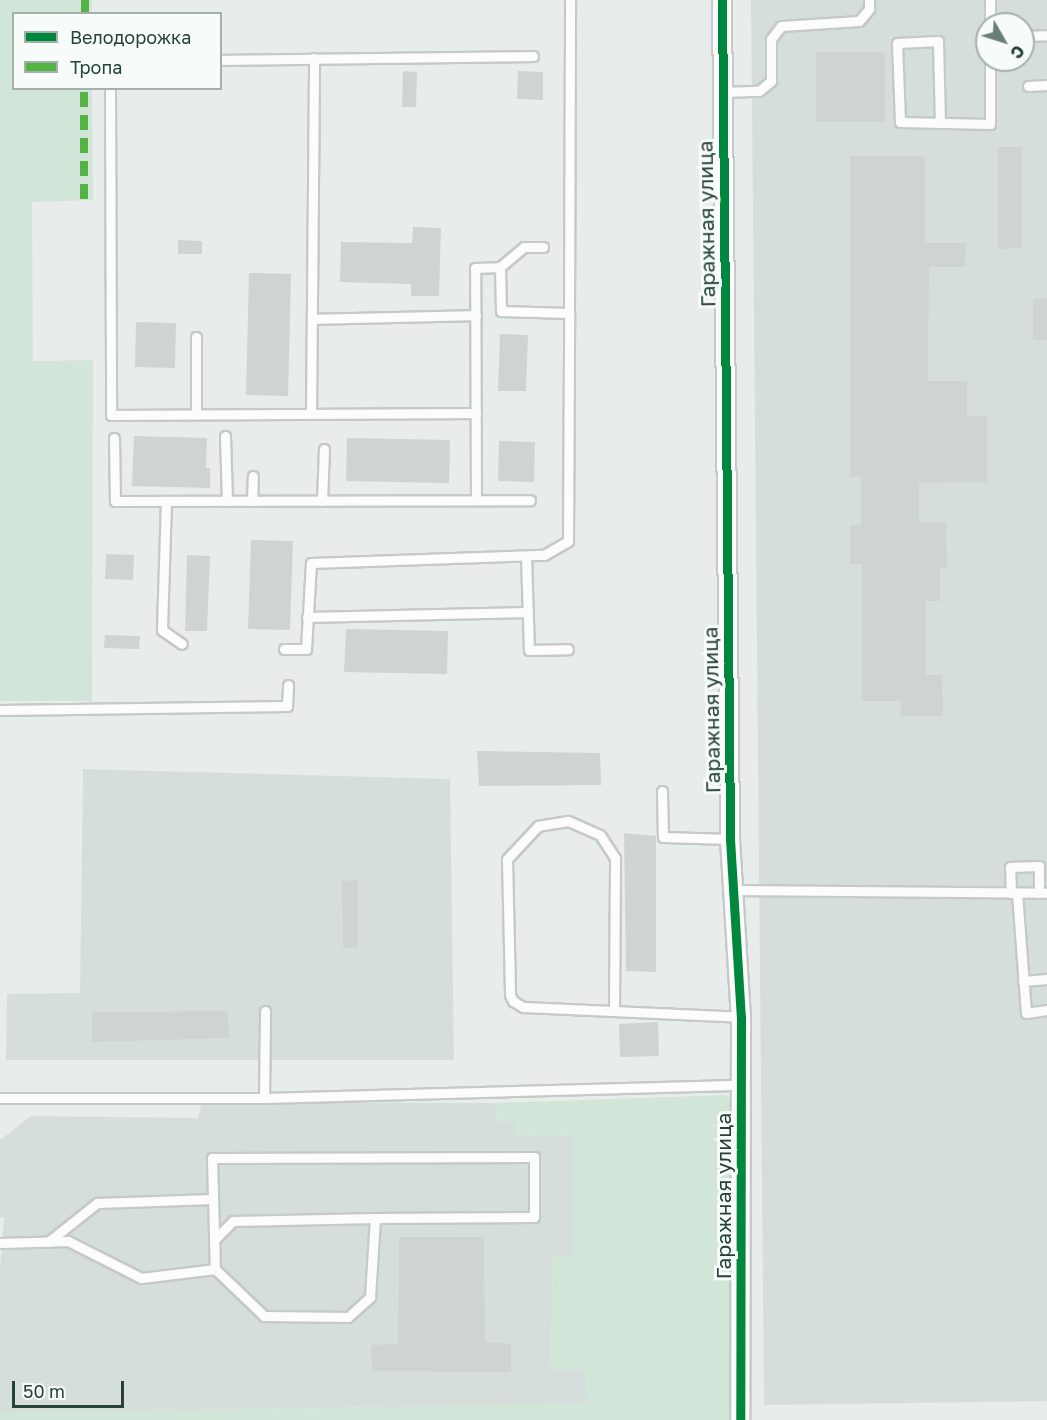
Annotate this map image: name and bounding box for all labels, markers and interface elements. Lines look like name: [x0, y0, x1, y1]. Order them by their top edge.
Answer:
legend: [12, 12, 222, 90]
north arrow: [975, 12, 1035, 72]
text: Велодорожка: [70, 26, 191, 48]
text: С: [1006, 41, 1029, 63]
text: Тропа: [70, 56, 122, 78]
street label: Гаражная улица: [692, 141, 720, 307]
street label: Гаражная улица: [697, 627, 725, 793]
street label: Гаражная улица: [710, 1113, 736, 1279]
scale bar: [15, 1369, 128, 1407]
text: 50 m: [23, 1380, 65, 1402]

